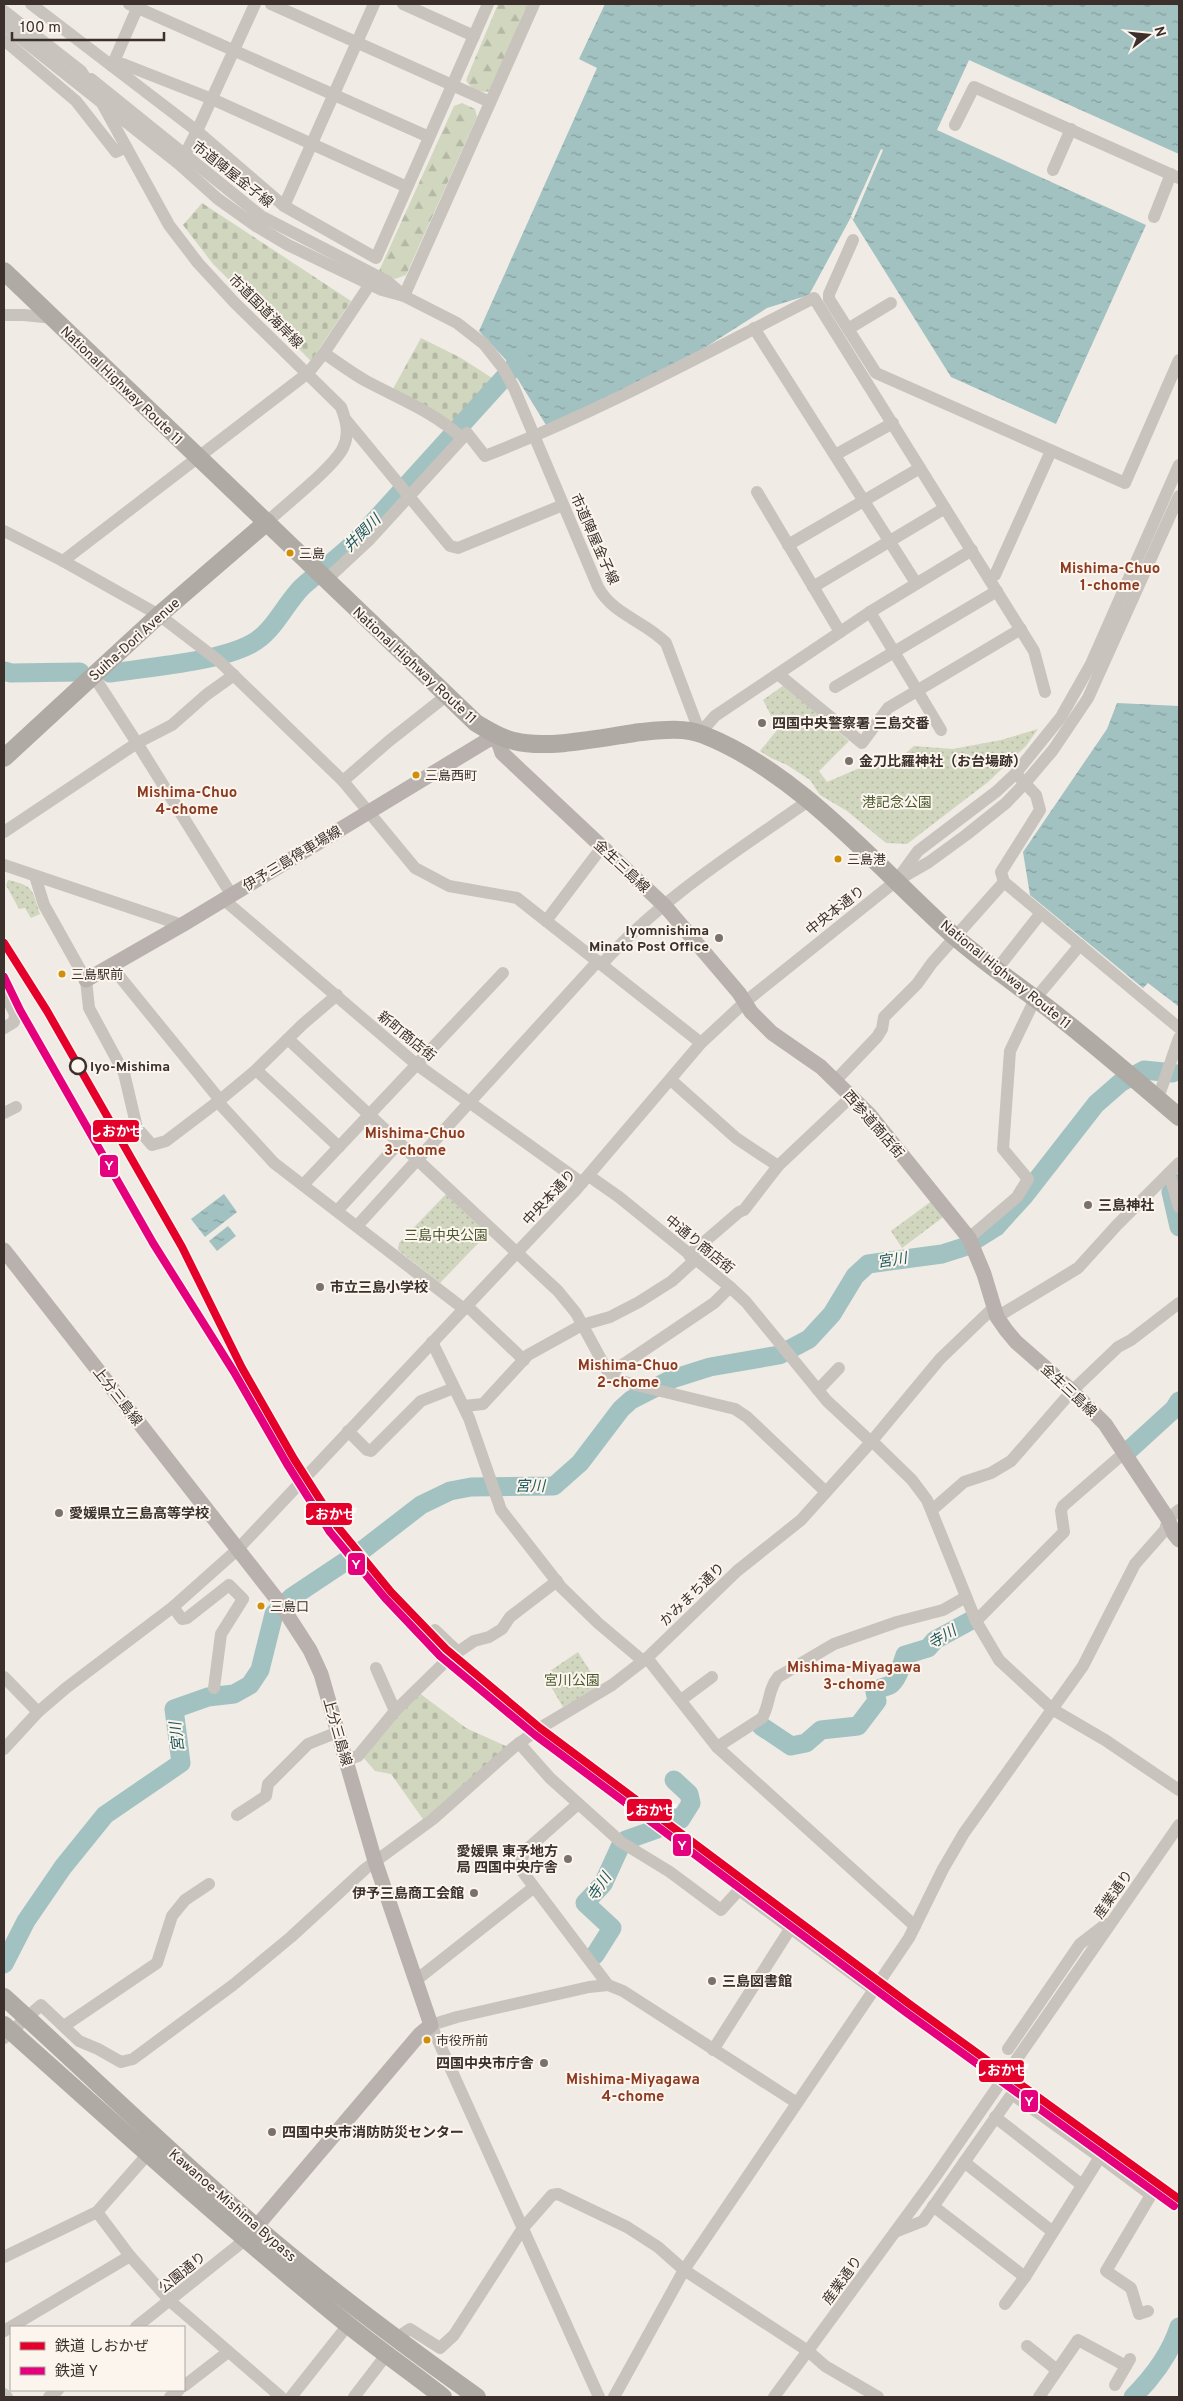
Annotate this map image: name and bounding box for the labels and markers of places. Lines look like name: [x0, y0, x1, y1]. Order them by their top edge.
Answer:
place label: 三島: [299, 547, 325, 563]
marker: 三島: [285, 548, 295, 558]
place label: 四国中央警察署 三島交番: [772, 716, 930, 733]
marker: 四国中央警察署 三島交番: [756, 717, 768, 729]
place label: 金刀比羅神社（お台場跡）: [859, 753, 1027, 771]
marker: 金刀比羅神社（お台場跡）: [843, 755, 855, 767]
place label: 三島西町: [425, 769, 477, 785]
marker: 三島西町: [411, 770, 421, 780]
place label: 三島港: [847, 853, 886, 869]
marker: 三島港: [833, 854, 843, 864]
place label: Iyomnishima Minato Post Office: [589, 923, 709, 956]
marker: Iyomnishima Minato Post Office: [713, 932, 725, 944]
place label: 三島駅前: [71, 967, 123, 984]
marker: 三島駅前: [57, 969, 67, 979]
marker: Iyo-Mishima: [69, 1057, 87, 1075]
place label: Iyo-Mishima: [90, 1059, 170, 1076]
place label: 三島神社: [1098, 1197, 1154, 1215]
marker: 三島神社: [1082, 1199, 1094, 1211]
place label: 市立三島小学校: [330, 1280, 428, 1297]
marker: 市立三島小学校: [314, 1281, 326, 1293]
place label: 愛媛県立三島高等学校: [69, 1505, 209, 1523]
marker: 愛媛県立三島高等学校: [53, 1507, 65, 1519]
place label: 三島口: [270, 1600, 309, 1616]
marker: 三島口: [256, 1601, 266, 1611]
place label: 愛媛県 東予地方 局 四国中央庁舎: [457, 1844, 558, 1877]
marker: 愛媛県 東予地方 局 四国中央庁舎: [562, 1853, 574, 1865]
place label: 伊予三島商工会館: [352, 1886, 464, 1903]
marker: 伊予三島商工会館: [468, 1887, 480, 1899]
place label: 三島図書館: [722, 1974, 792, 1991]
marker: 三島図書館: [706, 1975, 718, 1987]
place label: 市役所前: [436, 2033, 488, 2050]
marker: 市役所前: [422, 2035, 432, 2045]
place label: 四国中央市庁舎: [436, 2056, 534, 2073]
marker: 四国中央市庁舎: [538, 2057, 550, 2069]
place label: 四国中央市消防防災センター: [282, 2125, 464, 2142]
marker: 四国中央市消防防災センター: [266, 2126, 278, 2138]

